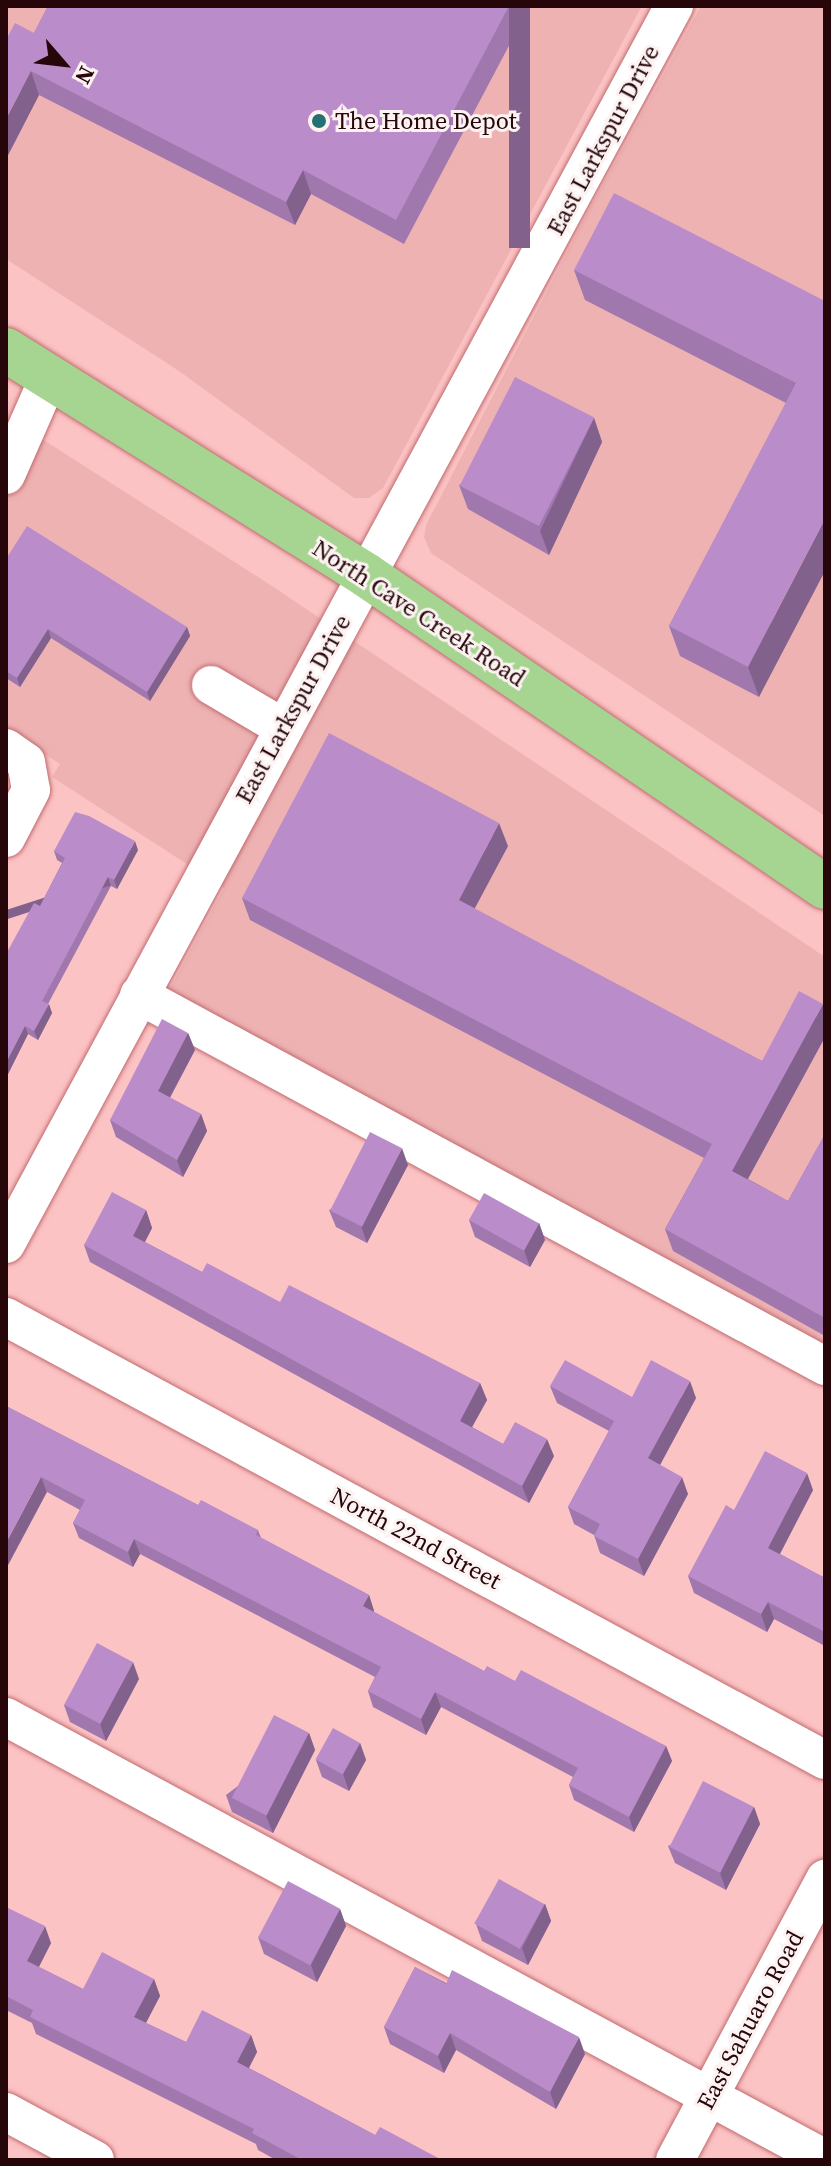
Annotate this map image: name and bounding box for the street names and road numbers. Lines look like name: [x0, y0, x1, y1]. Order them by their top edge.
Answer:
street label: East Larkspur Drive: [541, 40, 665, 240]
street label: North Cave Creek Road: [307, 533, 531, 693]
street label: East Larkspur Drive: [229, 610, 357, 808]
street label: North 22nd Street: [326, 1481, 506, 1595]
street label: East Sahuaro Road: [691, 1926, 809, 2114]

